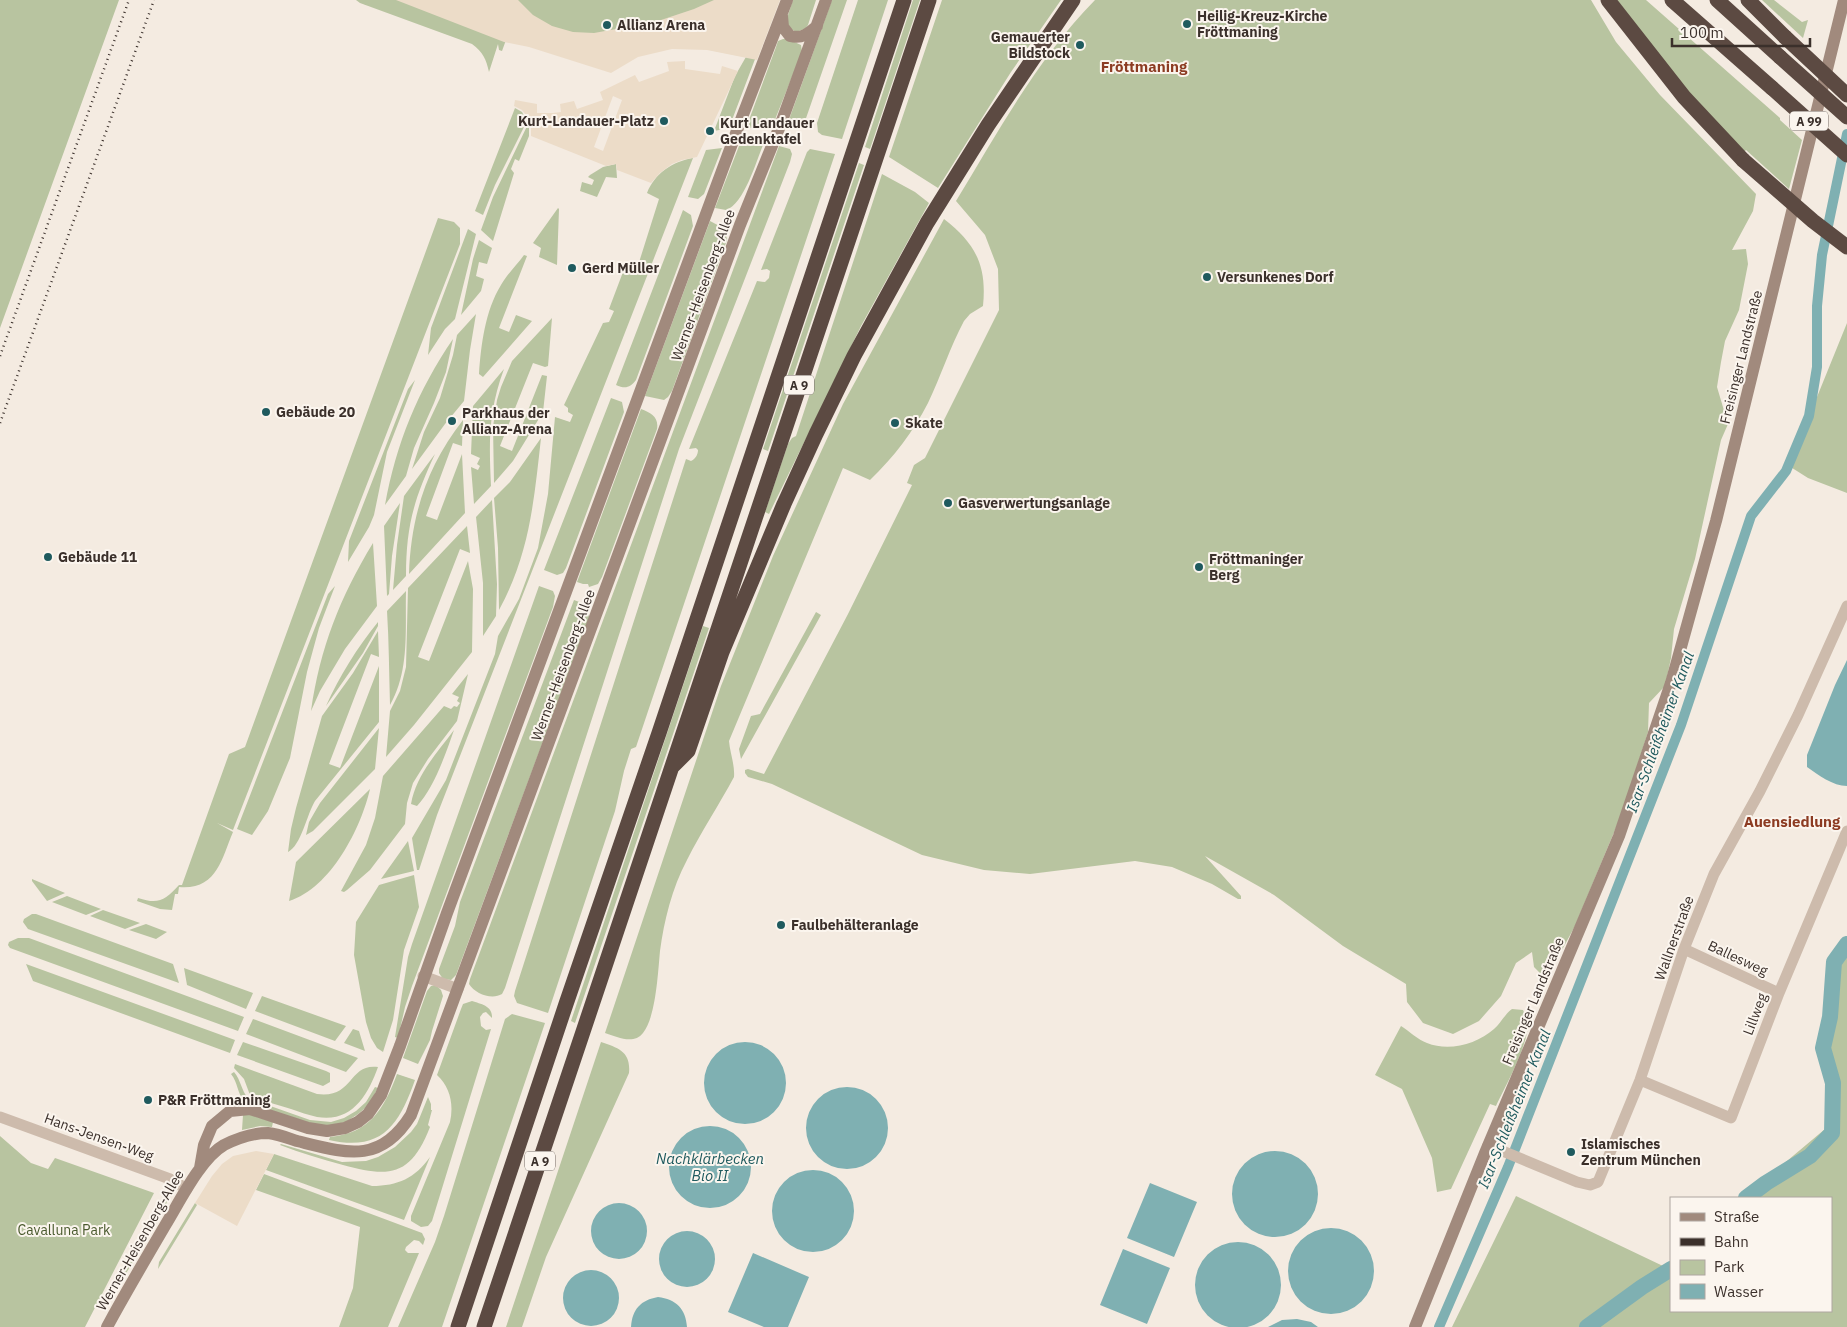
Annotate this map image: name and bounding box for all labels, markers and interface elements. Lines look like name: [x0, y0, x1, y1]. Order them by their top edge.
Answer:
place label: Heilig-Kreuz-Kirche Fröttmaning: [1197, 7, 1328, 41]
scale bar: [1672, 15, 1810, 47]
place label: Allianz Arena: [617, 16, 705, 34]
marker: Heilig-Kreuz-Kirche Fröttmaning: [1181, 18, 1193, 30]
marker: Allianz Arena: [601, 19, 613, 31]
text: 100 m: [1680, 23, 1724, 42]
place label: Gemauerter Bildstock: [991, 28, 1071, 62]
marker: Gemauerter Bildstock: [1074, 39, 1086, 51]
district label: Fröttmaning: [1101, 57, 1188, 76]
place label: Kurt-Landauer-Platz: [518, 112, 654, 130]
road number: A 99: [1790, 112, 1828, 130]
place label: Kurt Landauer Gedenktafel: [720, 114, 815, 148]
marker: Kurt-Landauer-Platz: [658, 115, 670, 127]
marker: Kurt Landauer Gedenktafel: [704, 125, 716, 137]
street label: Werner-Heisenberg-Allee: [667, 206, 739, 363]
place label: Gerd Müller: [582, 259, 659, 277]
marker: Gerd Müller: [566, 262, 578, 274]
place label: Versunkenes Dorf: [1217, 268, 1334, 286]
marker: Versunkenes Dorf: [1201, 271, 1213, 283]
street label: Freisinger Landstraße: [1716, 288, 1766, 426]
road number: A 9: [784, 376, 814, 394]
place label: Gebäude 20: [276, 403, 355, 421]
place label: Parkhaus der Allianz-Arena: [462, 404, 552, 438]
marker: Gebäude 20: [260, 406, 272, 418]
place label: Skate: [905, 414, 943, 432]
marker: Parkhaus der Allianz-Arena: [446, 415, 458, 427]
marker: Skate: [889, 417, 901, 429]
place label: Gasverwertungsanlage: [958, 494, 1110, 512]
marker: Gasverwertungsanlage: [942, 497, 954, 509]
place label: Gebäude 11: [58, 548, 138, 566]
place label: Fröttmaninger Berg: [1209, 550, 1304, 584]
marker: Gebäude 11: [42, 551, 54, 563]
marker: Fröttmaninger Berg: [1193, 561, 1205, 573]
street label: Werner-Heisenberg-Allee: [527, 586, 599, 743]
water label: Isar-Schleißheimer Kanal: [1622, 649, 1698, 815]
district label: Auensiedlung: [1744, 812, 1841, 831]
street label: Wallnerstraße: [1650, 893, 1698, 983]
place label: Faulbehälteranlage: [791, 916, 919, 934]
marker: Faulbehälteranlage: [775, 919, 787, 931]
street label: Freisinger Landstraße: [1498, 934, 1568, 1068]
street label: Ballesweg: [1705, 936, 1771, 980]
street label: Lillweg: [1739, 990, 1771, 1038]
water label: Isar-Schleißheimer Kanal: [1473, 1027, 1555, 1191]
place label: P&R Fröttmaning: [158, 1091, 271, 1109]
marker: P&R Fröttmaning: [142, 1094, 154, 1106]
street label: Hans-Jensen-Weg: [42, 1109, 157, 1165]
place label: Islamisches Zentrum München: [1581, 1135, 1701, 1169]
marker: Islamisches Zentrum München: [1565, 1146, 1577, 1158]
water label: Nachklärbecken Bio II: [656, 1149, 764, 1185]
road number: A 9: [525, 1152, 555, 1170]
street label: Werner-Heisenberg-Allee: [92, 1166, 188, 1314]
legend: [1670, 1197, 1832, 1312]
text: Straße: [1714, 1207, 1759, 1226]
park label: Cavalluna Park: [18, 1221, 111, 1239]
text: Bahn: [1714, 1232, 1749, 1251]
text: Park: [1714, 1257, 1744, 1276]
text: Wasser: [1714, 1282, 1764, 1301]

